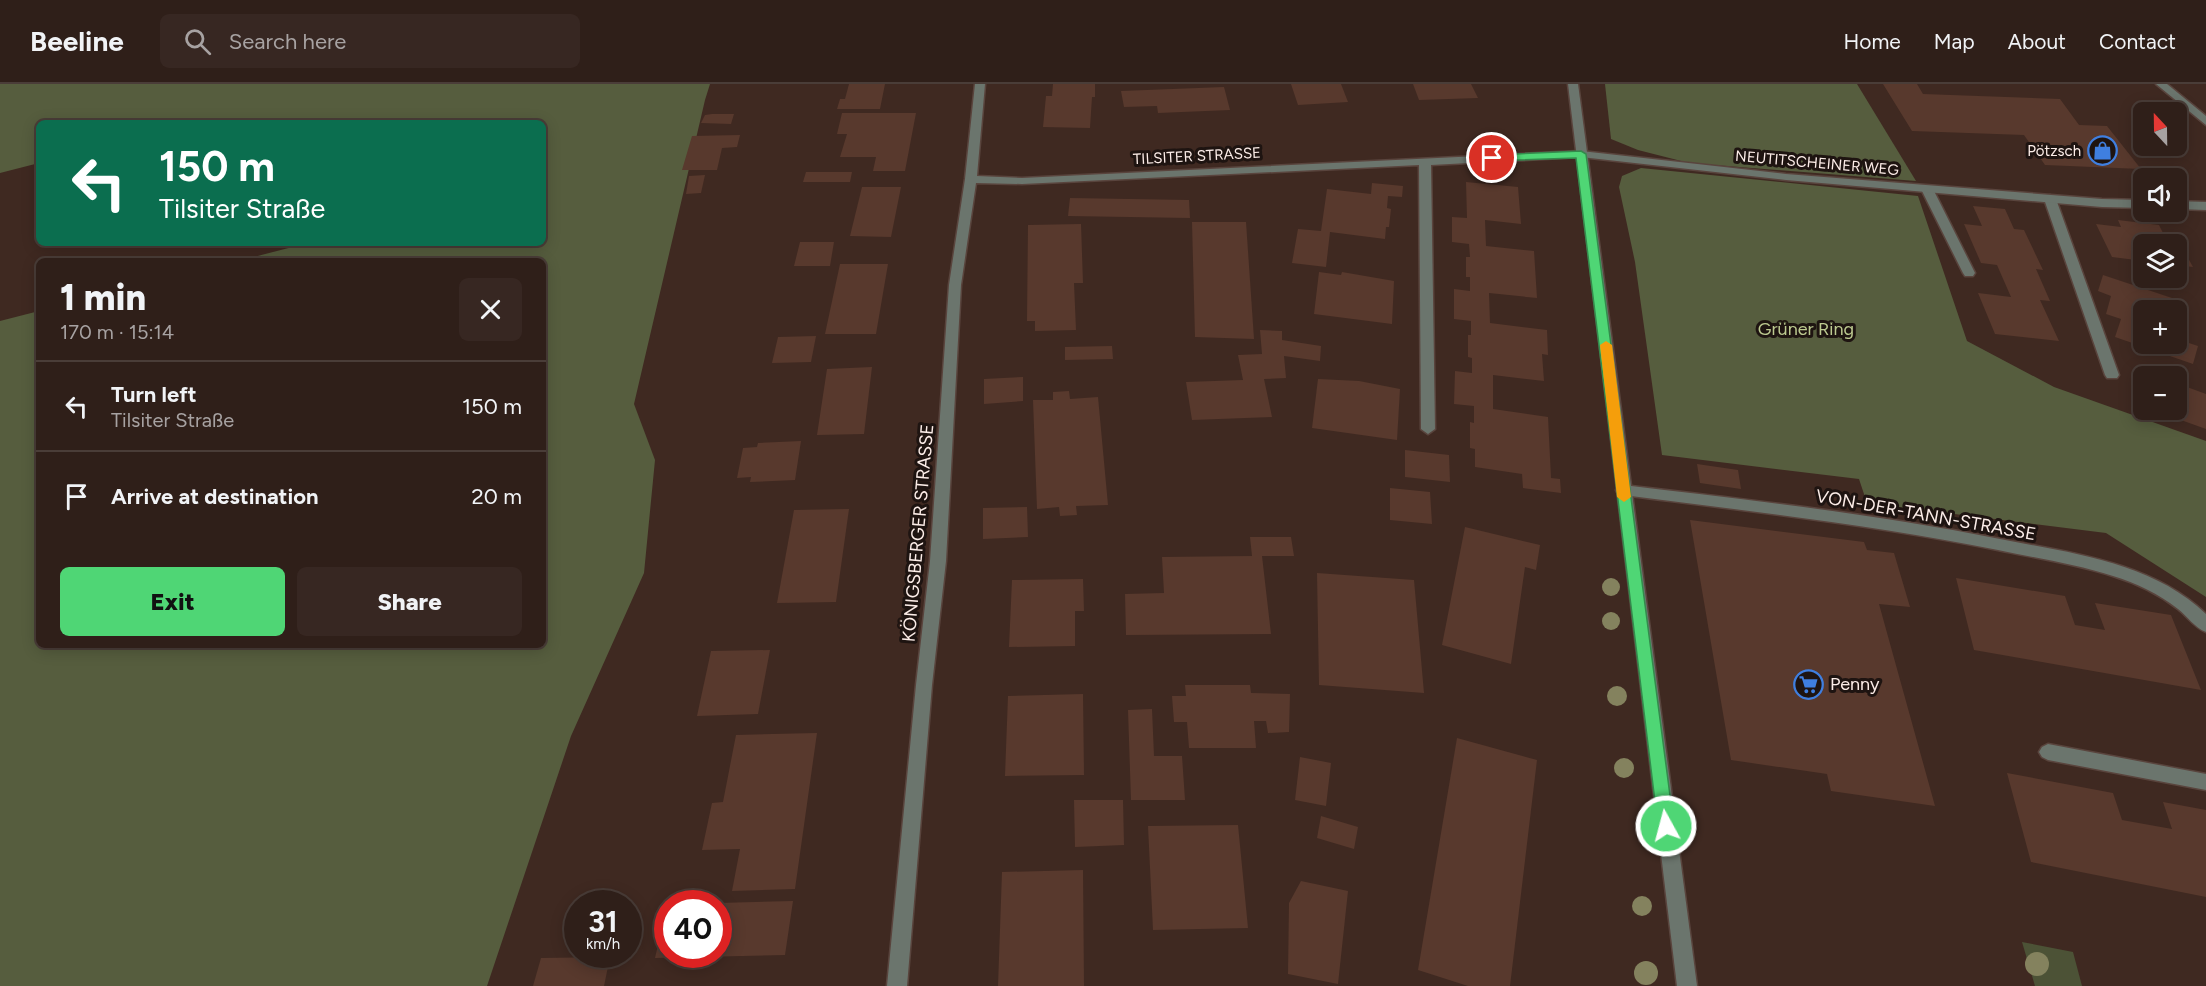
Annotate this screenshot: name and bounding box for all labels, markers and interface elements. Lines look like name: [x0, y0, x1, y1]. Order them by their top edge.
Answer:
search box: [160, 14, 580, 68]
text: Beeline: [30, 24, 124, 58]
icon: search: [181, 25, 214, 58]
text: Search here: [229, 28, 346, 55]
text: Home: [1844, 29, 1901, 54]
text: Map: [1934, 29, 1975, 54]
text: About: [2008, 29, 2066, 54]
text: Contact: [2099, 29, 2176, 54]
north arrow: [2133, 102, 2187, 156]
map controls: [2133, 102, 2187, 420]
pin: [1466, 132, 1517, 183]
shop icon: Pötzsch: [2086, 135, 2118, 167]
text: 150 m: [159, 141, 275, 192]
icon: arrive: [1475, 141, 1508, 174]
place label: Pötzsch: [2027, 142, 2081, 160]
icon: left: [60, 144, 138, 222]
street label: TILSITER STRASSE: [1133, 144, 1261, 168]
street label: NEUTITSCHEINER WEG: [1734, 147, 1900, 179]
button: sound: [2133, 168, 2187, 222]
text: Tilsiter Straße: [159, 192, 325, 225]
button: layers: [2133, 234, 2187, 288]
text: 1 min: [60, 276, 146, 319]
button: close: [459, 278, 522, 341]
button: +: [2133, 300, 2187, 354]
park label: Grüner Ring: [1758, 318, 1854, 340]
text: 170 m · 15:14: [60, 320, 174, 344]
button: −: [2133, 366, 2187, 420]
text: Turn left: [111, 381, 197, 408]
icon: left: [60, 390, 93, 423]
text: 150 m: [462, 393, 522, 420]
text: Tilsiter Straße: [111, 408, 234, 432]
street label: KÖNIGSBERGER STRASSE: [898, 423, 938, 643]
icon: arrive: [60, 480, 93, 513]
text: Arrive at destination: [111, 483, 319, 510]
text: 20 m: [471, 483, 522, 510]
street label: VON-DER-TANN-STRASSE: [1814, 485, 2038, 545]
button: Exit: [60, 567, 285, 636]
button: Share: [297, 567, 522, 636]
supermarket icon: Penny: [1793, 668, 1825, 700]
place label: Penny: [1830, 673, 1880, 695]
position arrow: [1634, 794, 1698, 858]
speed limit sign: 40: [654, 890, 732, 968]
text: 31: [588, 903, 618, 940]
text: km/h: [586, 935, 620, 953]

